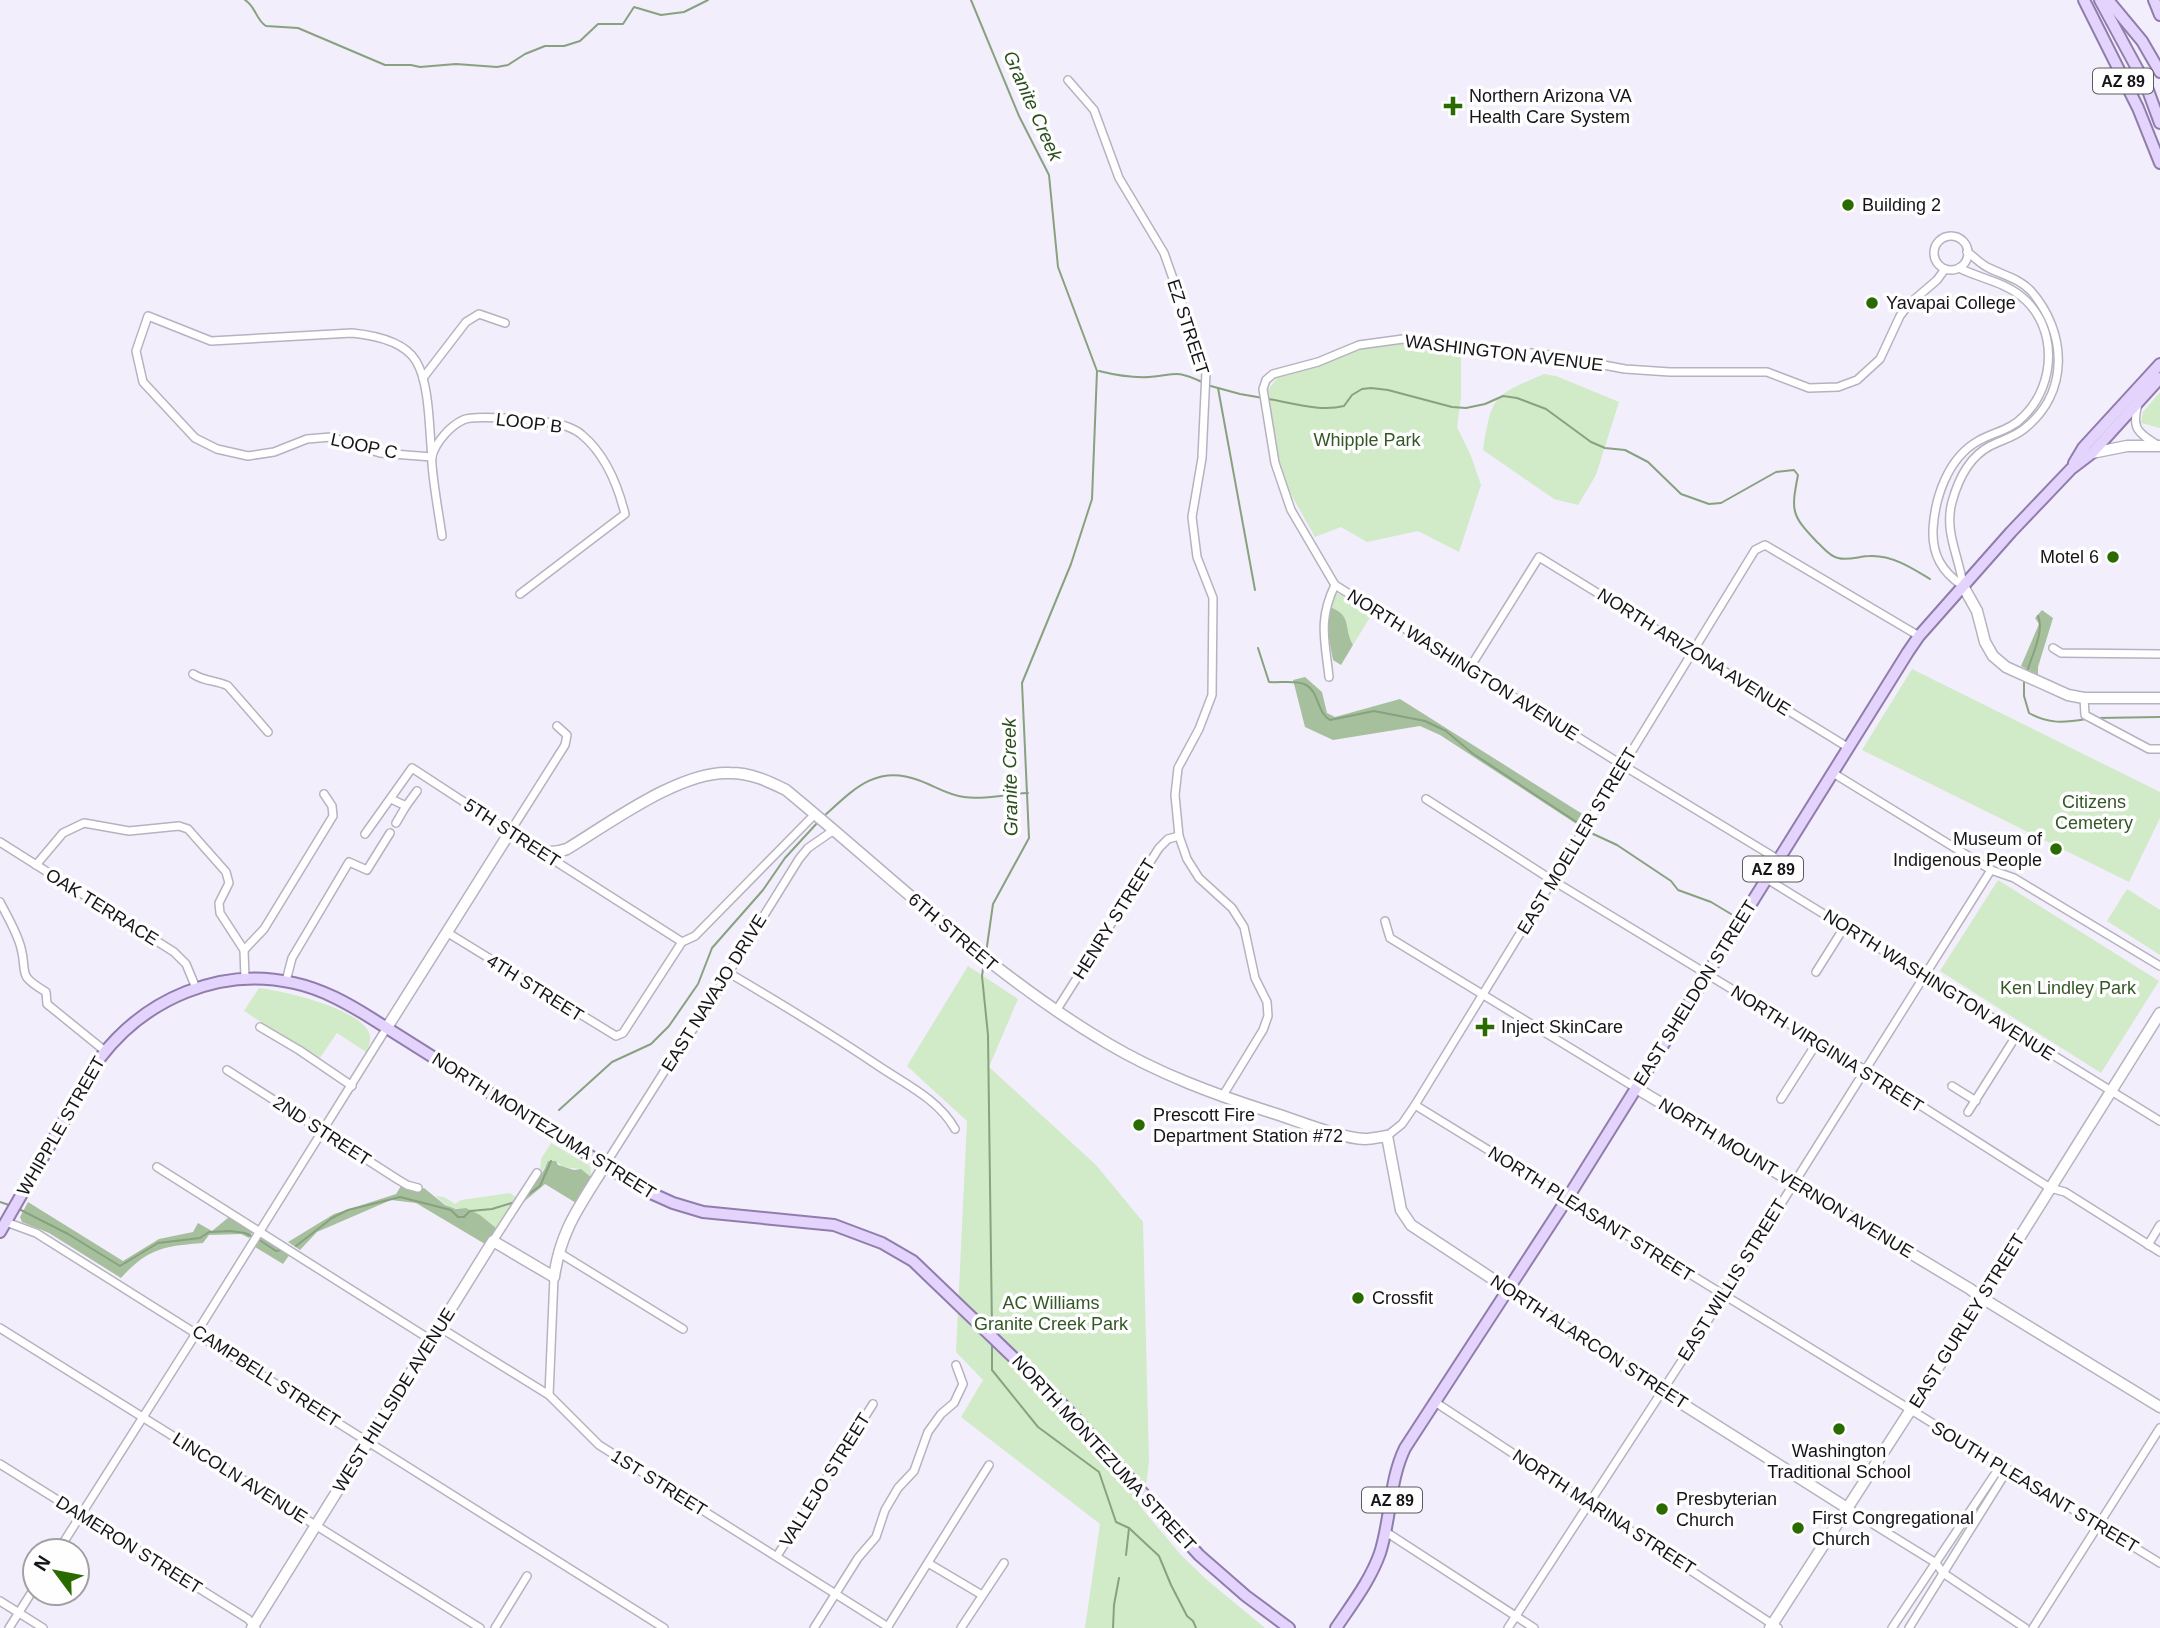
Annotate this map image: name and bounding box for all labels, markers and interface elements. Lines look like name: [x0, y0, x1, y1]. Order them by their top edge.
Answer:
water label: Granite Creek: [999, 48, 1067, 166]
road number: AZ 89: [2093, 68, 2153, 94]
place label: Northern Arizona VA Health Care System: [1469, 86, 1632, 127]
marker: Northern Arizona VA Health Care System: [1443, 96, 1463, 116]
place label: Building 2: [1862, 195, 1941, 215]
marker: Building 2: [1840, 197, 1856, 213]
street label: EZ STREET: [1163, 277, 1213, 377]
place label: Yavapai College: [1886, 293, 2016, 313]
marker: Yavapai College: [1864, 295, 1880, 311]
street label: WASHINGTON AVENUE: [1404, 331, 1604, 375]
street label: LOOP B: [495, 409, 563, 437]
street label: LOOP C: [329, 429, 399, 463]
park label: Whipple Park: [1313, 430, 1422, 450]
place label: Motel 6: [2040, 547, 2099, 567]
marker: Motel 6: [2105, 549, 2121, 565]
street label: NORTH ARIZONA AVENUE: [1594, 584, 1794, 720]
street label: NORTH WASHINGTON AVENUE: [1344, 585, 1582, 745]
water label: Granite Creek: [998, 716, 1022, 836]
street label: EAST MOELLER STREET: [1513, 744, 1641, 938]
park label: Citizens Cemetery: [2055, 792, 2133, 833]
street label: 5TH STREET: [460, 795, 564, 871]
place label: Museum of Indigenous People: [1893, 829, 2043, 870]
marker: Museum of Indigenous People: [2048, 841, 2064, 857]
street label: HENRY STREET: [1069, 855, 1159, 983]
road number: AZ 89: [1743, 856, 1803, 882]
street label: OAK TERRACE: [42, 864, 162, 950]
street label: 6TH STREET: [904, 889, 1002, 975]
street label: EAST SHELDON STREET: [1630, 897, 1760, 1089]
street label: NORTH WASHINGTON AVENUE: [1820, 905, 2058, 1065]
street label: EAST NAVAJO DRIVE: [658, 911, 770, 1075]
street label: 4TH STREET: [483, 950, 587, 1026]
park label: Ken Lindley Park: [2000, 978, 2137, 998]
street label: NORTH VIRGINIA STREET: [1727, 982, 1927, 1116]
marker: Inject SkinCare: [1475, 1017, 1495, 1037]
place label: Inject SkinCare: [1501, 1017, 1623, 1037]
street label: NORTH MONTEZUMA STREET: [429, 1049, 659, 1203]
street label: WHIPPLE STREET: [13, 1053, 109, 1199]
street label: 2ND STREET: [270, 1092, 374, 1170]
street label: NORTH MOUNT VERNON AVENUE: [1655, 1094, 1917, 1262]
place label: Prescott Fire Department Station #72: [1153, 1105, 1343, 1146]
marker: Prescott Fire Department Station #72: [1131, 1117, 1147, 1133]
street label: NORTH PLEASANT STREET: [1485, 1142, 1697, 1286]
street label: EAST WILLIS STREET: [1674, 1196, 1790, 1364]
street label: EAST GURLEY STREET: [1905, 1230, 2029, 1412]
street label: NORTH ALARCON STREET: [1487, 1271, 1691, 1413]
place label: Crossfit: [1372, 1288, 1433, 1308]
marker: Crossfit: [1350, 1290, 1366, 1306]
park label: AC Williams Granite Creek Park: [974, 1293, 1129, 1334]
street label: WEST HILLSIDE AVENUE: [329, 1304, 459, 1496]
street label: CAMPBELL STREET: [189, 1321, 343, 1431]
street label: NORTH MONTEZUMA STREET: [1008, 1351, 1200, 1555]
street label: VALLEJO STREET: [776, 1410, 874, 1550]
street label: SOUTH PLEASANT STREET: [1928, 1417, 2142, 1557]
marker: Washington Traditional School: [1831, 1421, 1847, 1437]
street label: LINCOLN AVENUE: [169, 1429, 311, 1527]
place label: Washington Traditional School: [1767, 1441, 1911, 1482]
street label: NORTH MARINA STREET: [1509, 1445, 1699, 1579]
street label: 1ST STREET: [608, 1446, 710, 1520]
road number: AZ 89: [1362, 1488, 1422, 1512]
place label: Presbyterian Church: [1676, 1489, 1777, 1530]
street label: DAMERON STREET: [52, 1492, 206, 1598]
marker: Presbyterian Church: [1654, 1501, 1670, 1517]
place label: First Congregational Church: [1812, 1508, 1974, 1549]
marker: First Congregational Church: [1790, 1520, 1806, 1536]
north arrow: [21, 1537, 91, 1607]
text: N: [29, 1552, 55, 1575]

